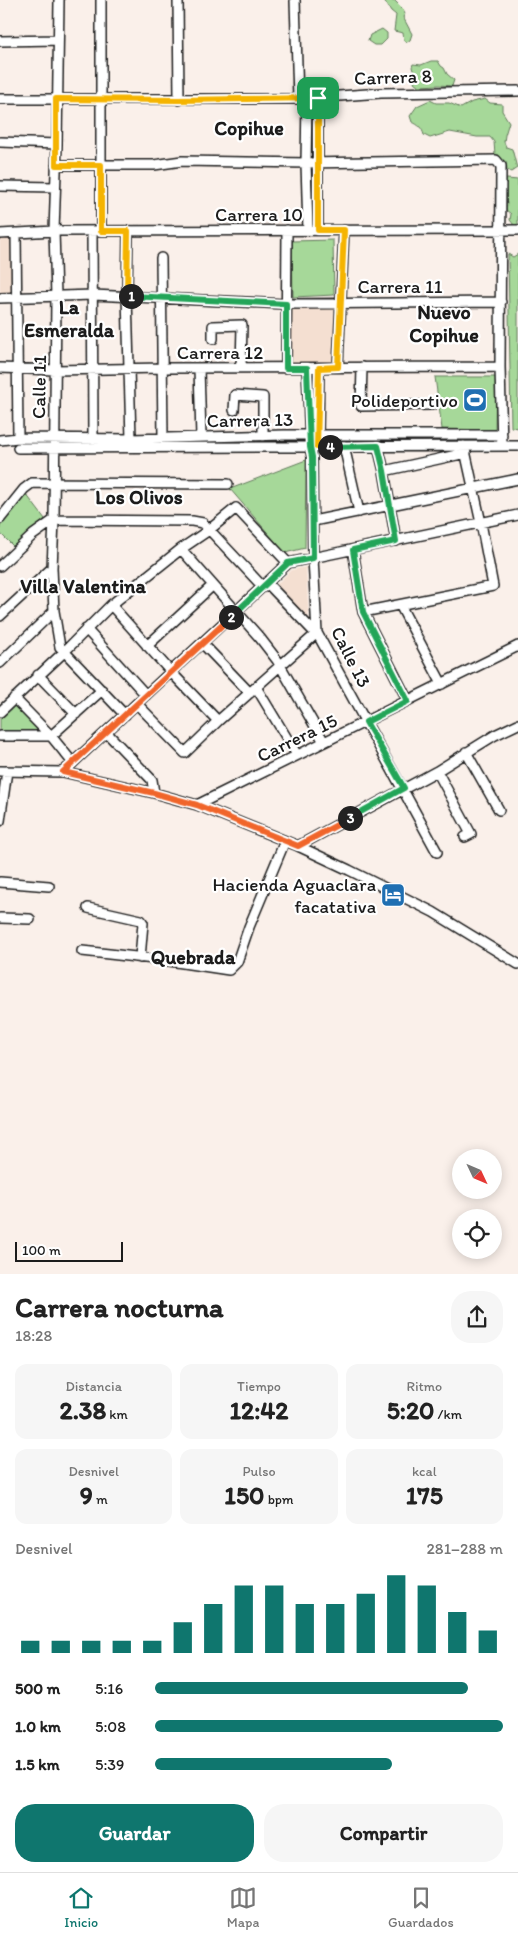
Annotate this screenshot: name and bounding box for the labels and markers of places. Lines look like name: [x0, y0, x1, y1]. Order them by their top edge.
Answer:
pin: [297, 77, 339, 119]
pin: 1: [118, 284, 144, 308]
sports icon: Polideportivo: [462, 387, 488, 413]
place label: Polideportivo: [351, 389, 458, 412]
pin: 4: [318, 434, 342, 460]
pin: 2: [218, 604, 244, 630]
pin: 3: [338, 806, 362, 830]
place label: Hacienda Aguaclara facatativa: [212, 873, 376, 918]
hotel icon: Hacienda Aguaclara facatativa: [380, 882, 406, 908]

